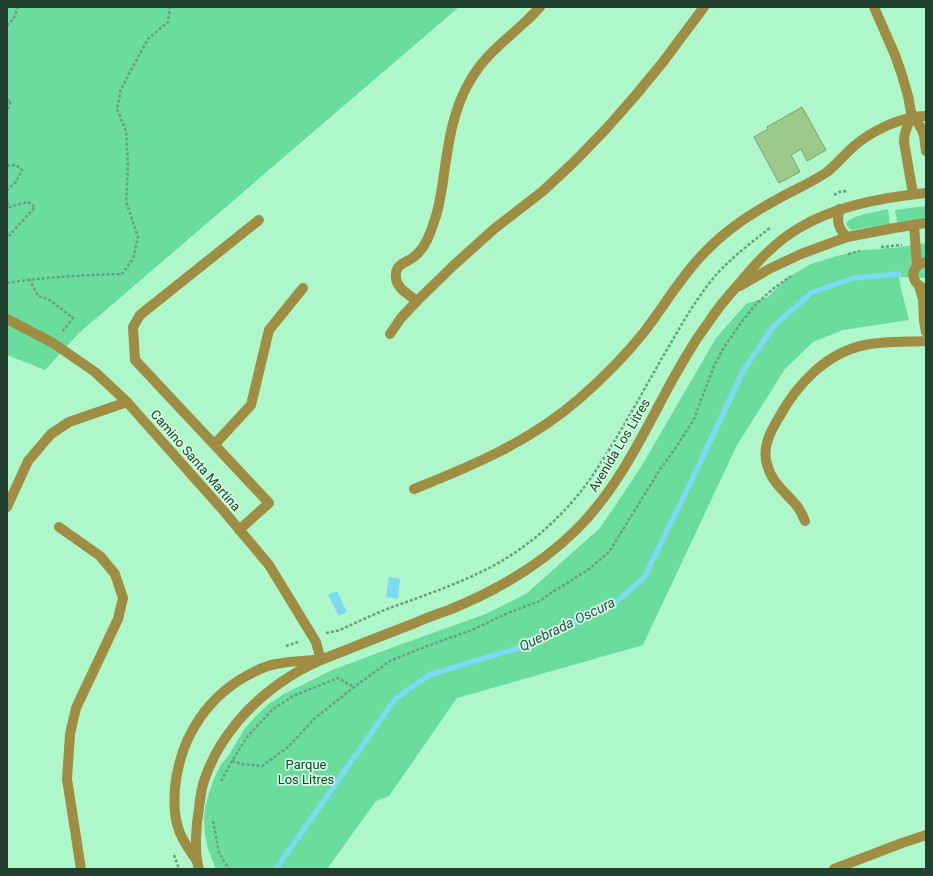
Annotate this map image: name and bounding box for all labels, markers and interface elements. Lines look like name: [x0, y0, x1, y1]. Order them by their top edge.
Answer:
street label: Avenida Los Litres: [586, 396, 653, 495]
street label: Camino Santa Martina: [148, 407, 244, 514]
water label: Quebrada Oscura: [517, 594, 617, 654]
park label: Parque Los Litres: [278, 757, 335, 787]

